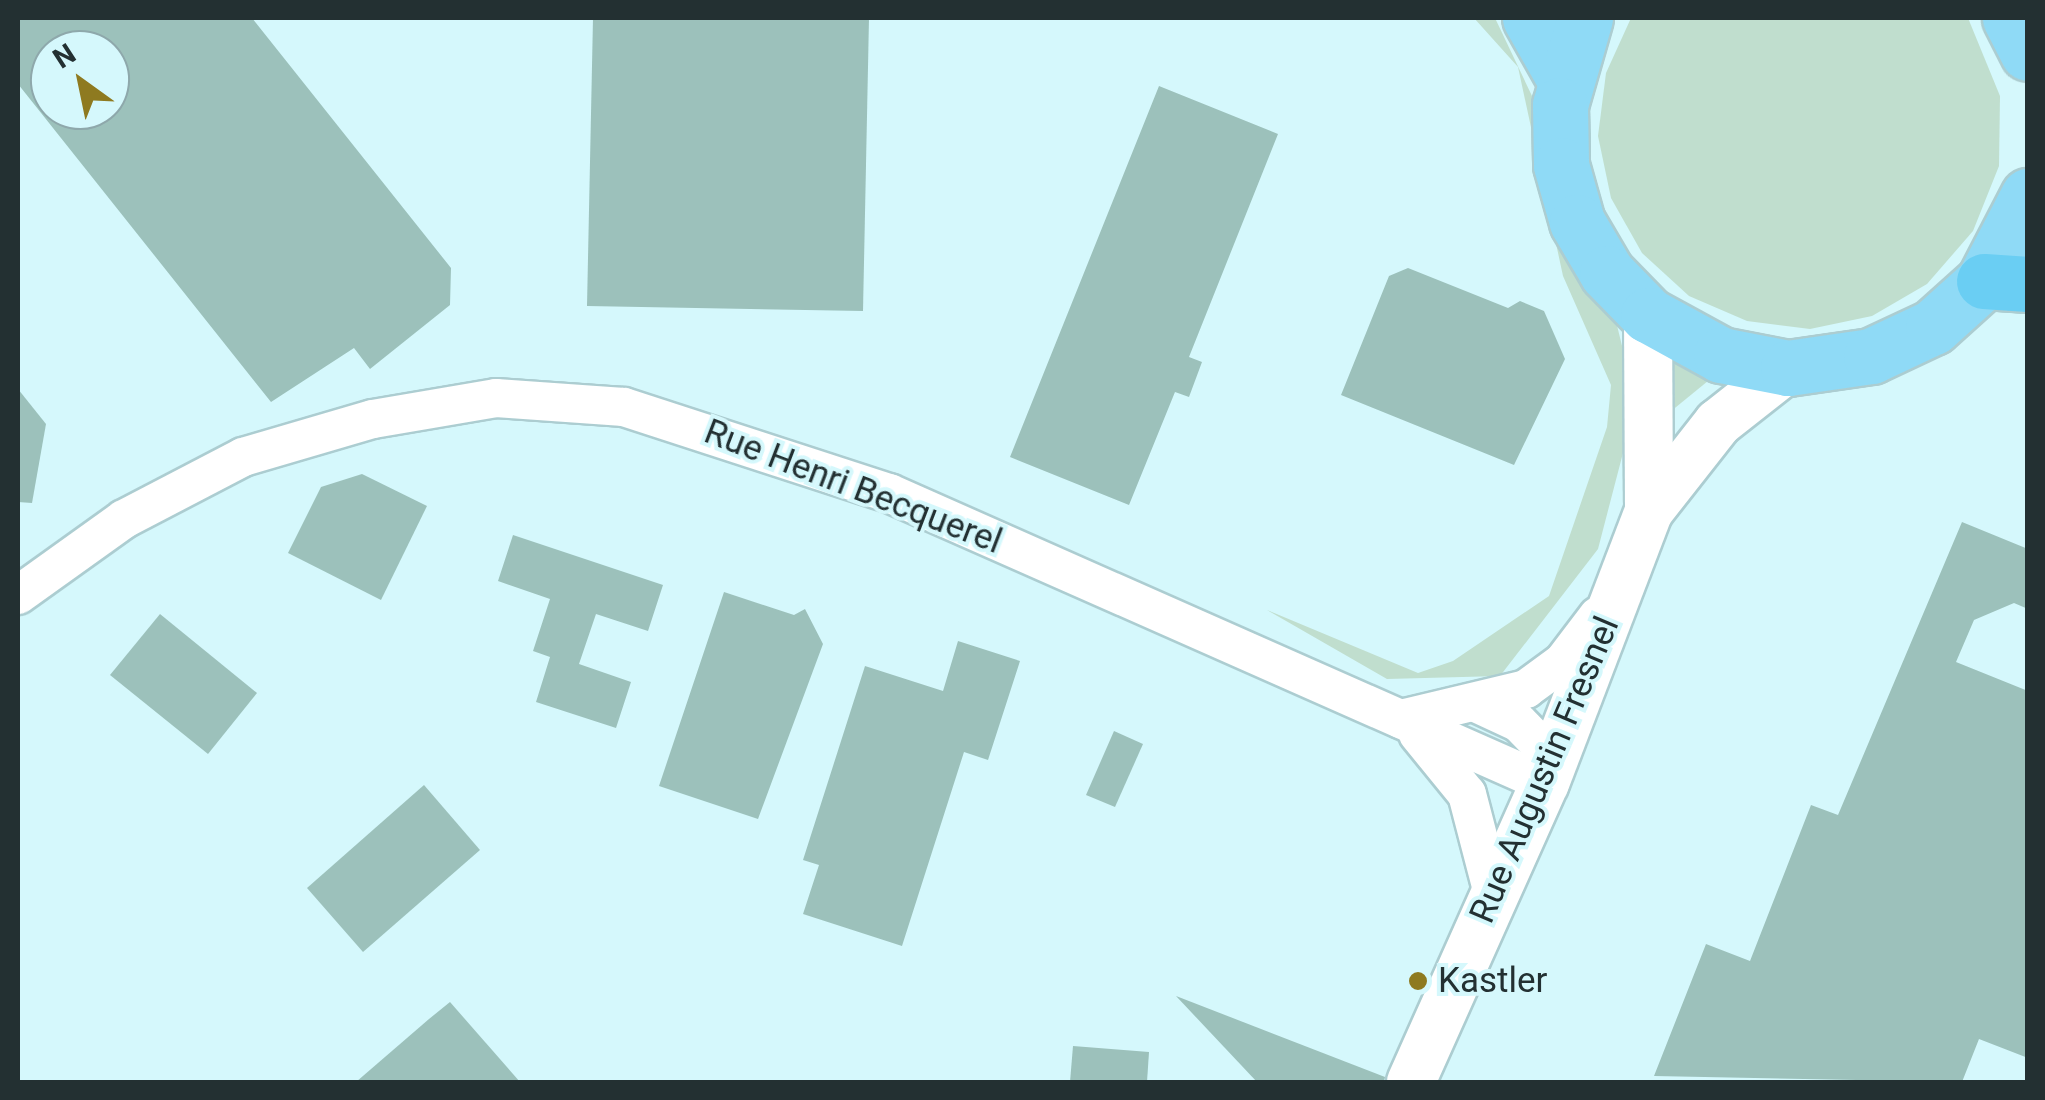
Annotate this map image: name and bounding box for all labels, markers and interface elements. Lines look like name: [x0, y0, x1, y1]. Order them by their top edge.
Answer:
north arrow: [30, 30, 130, 130]
text: N: [47, 37, 82, 75]
street label: Rue Henri Becquerel: [698, 411, 1008, 563]
street label: Rue Augustin Fresnel: [1461, 611, 1629, 929]
place label: Kastler: [1438, 960, 1547, 1002]
marker: Kastler: [1407, 970, 1429, 992]

